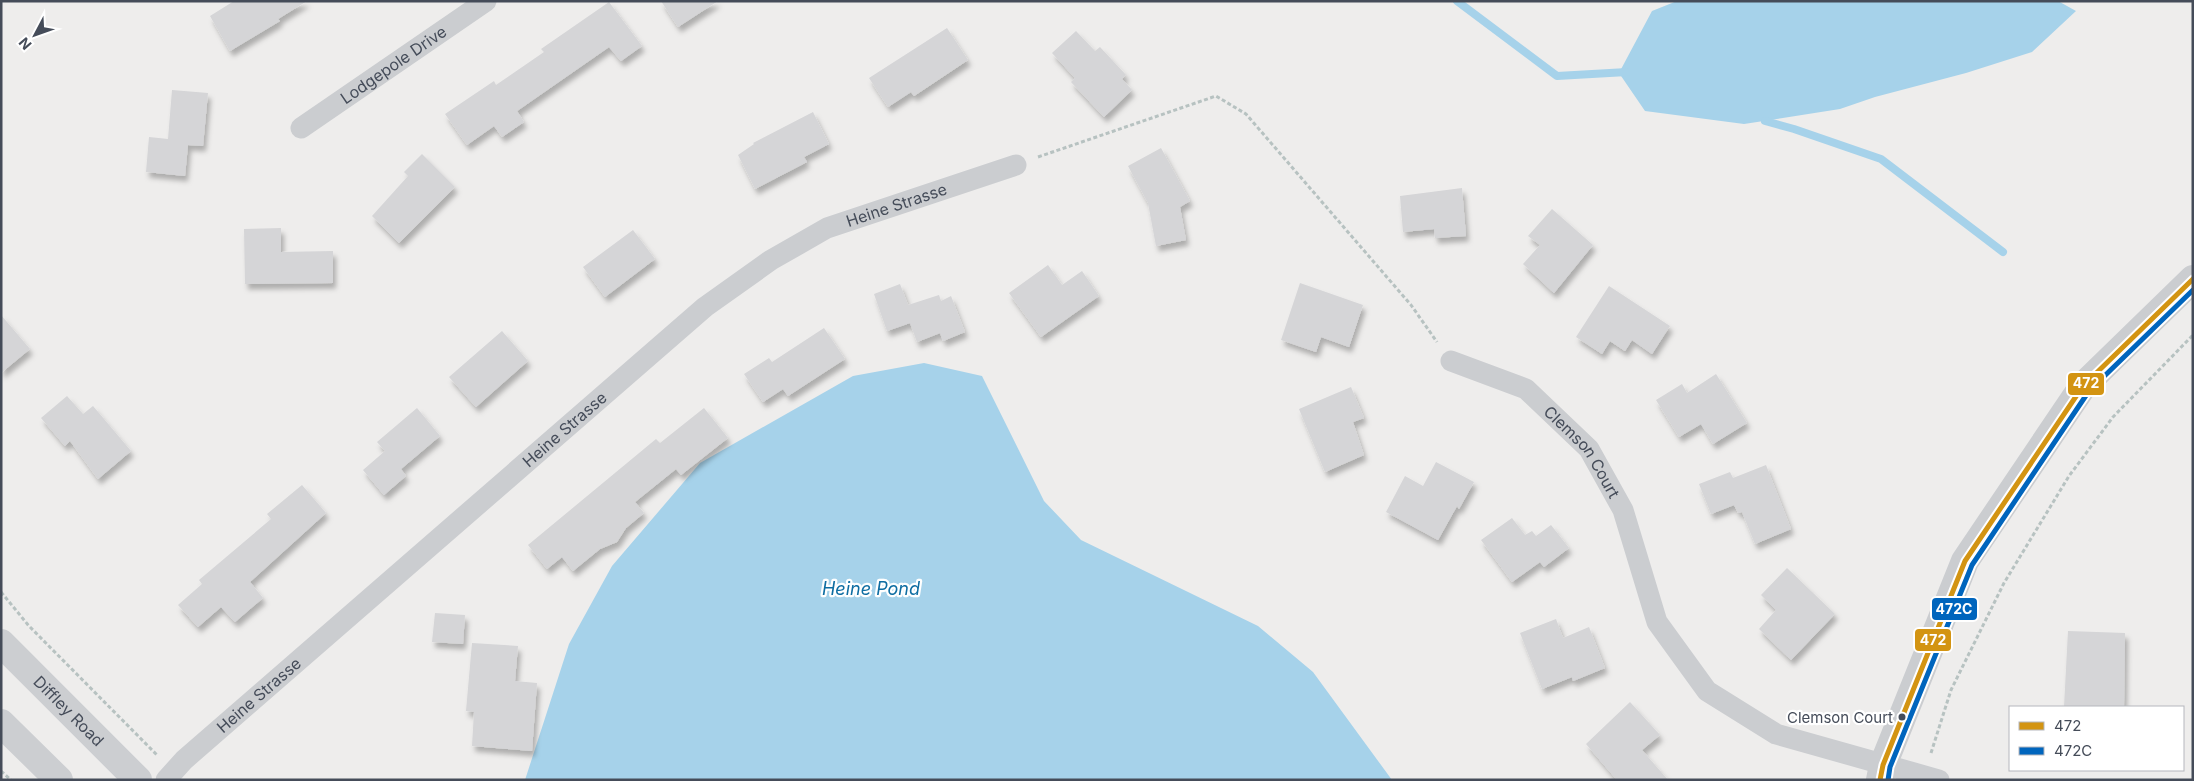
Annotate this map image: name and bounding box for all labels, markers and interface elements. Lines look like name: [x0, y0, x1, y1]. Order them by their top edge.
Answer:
north arrow: [10, 10, 60, 60]
street label: Lodgepole Drive: [336, 21, 450, 108]
text: N: [15, 34, 35, 53]
street label: Heine Strasse: [843, 179, 949, 231]
line badge: 472: [2067, 372, 2105, 396]
text: 472: [2073, 374, 2099, 391]
street label: Heine Strasse: [518, 387, 611, 471]
street label: Clemson Court: [1540, 401, 1624, 501]
water label: Heine Pond: [822, 578, 920, 599]
line badge: 472C: [1931, 597, 1978, 621]
text: 472C: [1936, 600, 1972, 617]
line badge: 472: [1914, 628, 1952, 652]
text: 472: [1920, 631, 1946, 648]
street label: Heine Strasse: [213, 653, 305, 737]
street label: Diffley Road: [29, 671, 108, 750]
legend: [2009, 706, 2184, 771]
place label: Clemson Court: [1787, 708, 1893, 727]
marker: Clemson Court: [1897, 712, 1907, 722]
text: 472: [2054, 716, 2081, 735]
text: 472C: [2054, 741, 2092, 760]

